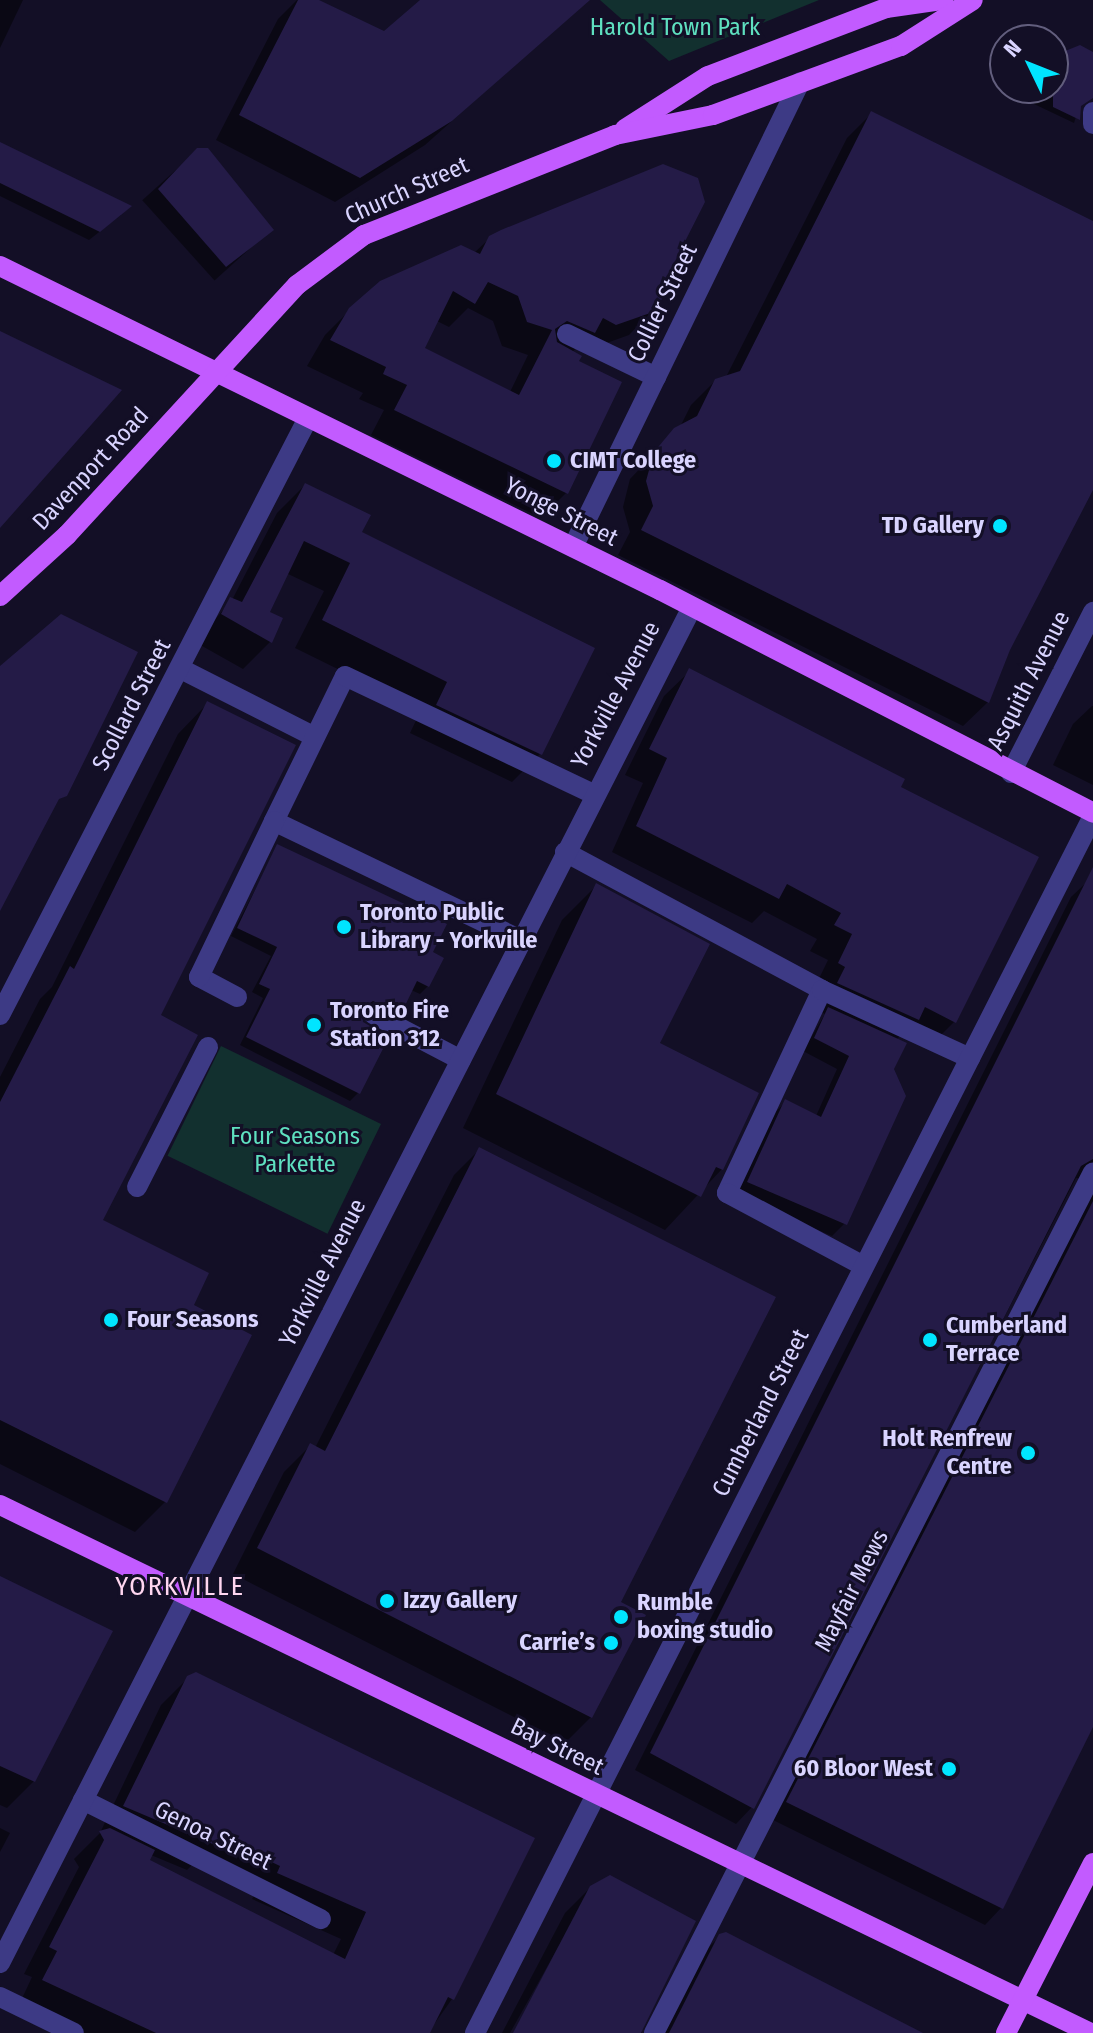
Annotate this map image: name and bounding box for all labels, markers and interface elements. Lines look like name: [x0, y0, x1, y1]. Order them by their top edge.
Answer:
park label: Harold Town Park: [590, 14, 760, 42]
north arrow: [989, 24, 1069, 104]
text: N: [998, 35, 1027, 63]
street label: Church Street: [341, 151, 473, 231]
street label: Collier Street: [622, 239, 704, 367]
street label: Davenport Road: [27, 402, 155, 536]
place label: CIMT College: [570, 447, 696, 475]
marker: CIMT College: [545, 452, 563, 470]
street label: Yonge Street: [500, 471, 622, 553]
place label: TD Gallery: [882, 512, 984, 540]
marker: TD Gallery: [991, 517, 1009, 535]
street label: Asquith Avenue: [982, 606, 1076, 756]
street label: Yorkville Avenue: [565, 617, 667, 773]
street label: Scollard Street: [87, 634, 177, 776]
place label: Toronto Public Library - Yorkville: [360, 899, 538, 955]
marker: Toronto Public Library - Yorkville: [335, 918, 353, 936]
place label: Toronto Fire Station 312: [330, 997, 449, 1053]
marker: Toronto Fire Station 312: [305, 1016, 323, 1034]
park label: Four Seasons Parkette: [230, 1123, 360, 1179]
street label: Yorkville Avenue: [273, 1194, 373, 1352]
place label: Four Seasons: [127, 1306, 258, 1334]
marker: Four Seasons: [102, 1311, 120, 1329]
place label: Cumberland Terrace: [946, 1312, 1067, 1368]
street label: Cumberland Street: [706, 1325, 816, 1501]
marker: Cumberland Terrace: [921, 1331, 939, 1349]
place label: Holt Renfrew Centre: [882, 1425, 1012, 1481]
marker: Holt Renfrew Centre: [1019, 1444, 1037, 1462]
street label: Mayfair Mews: [809, 1525, 895, 1657]
district label: YORKVILLE: [115, 1571, 245, 1603]
place label: Izzy Gallery: [403, 1587, 517, 1615]
place label: Rumble boxing studio: [637, 1589, 773, 1645]
marker: Izzy Gallery: [378, 1592, 396, 1610]
marker: Rumble boxing studio: [612, 1608, 630, 1626]
place label: Carrie’s: [519, 1629, 595, 1657]
marker: Carrie’s: [602, 1634, 620, 1652]
street label: Bay Street: [506, 1712, 608, 1782]
place label: 60 Bloor West: [794, 1755, 933, 1783]
marker: 60 Bloor West: [940, 1760, 958, 1778]
street label: Genoa Street: [150, 1795, 276, 1877]

